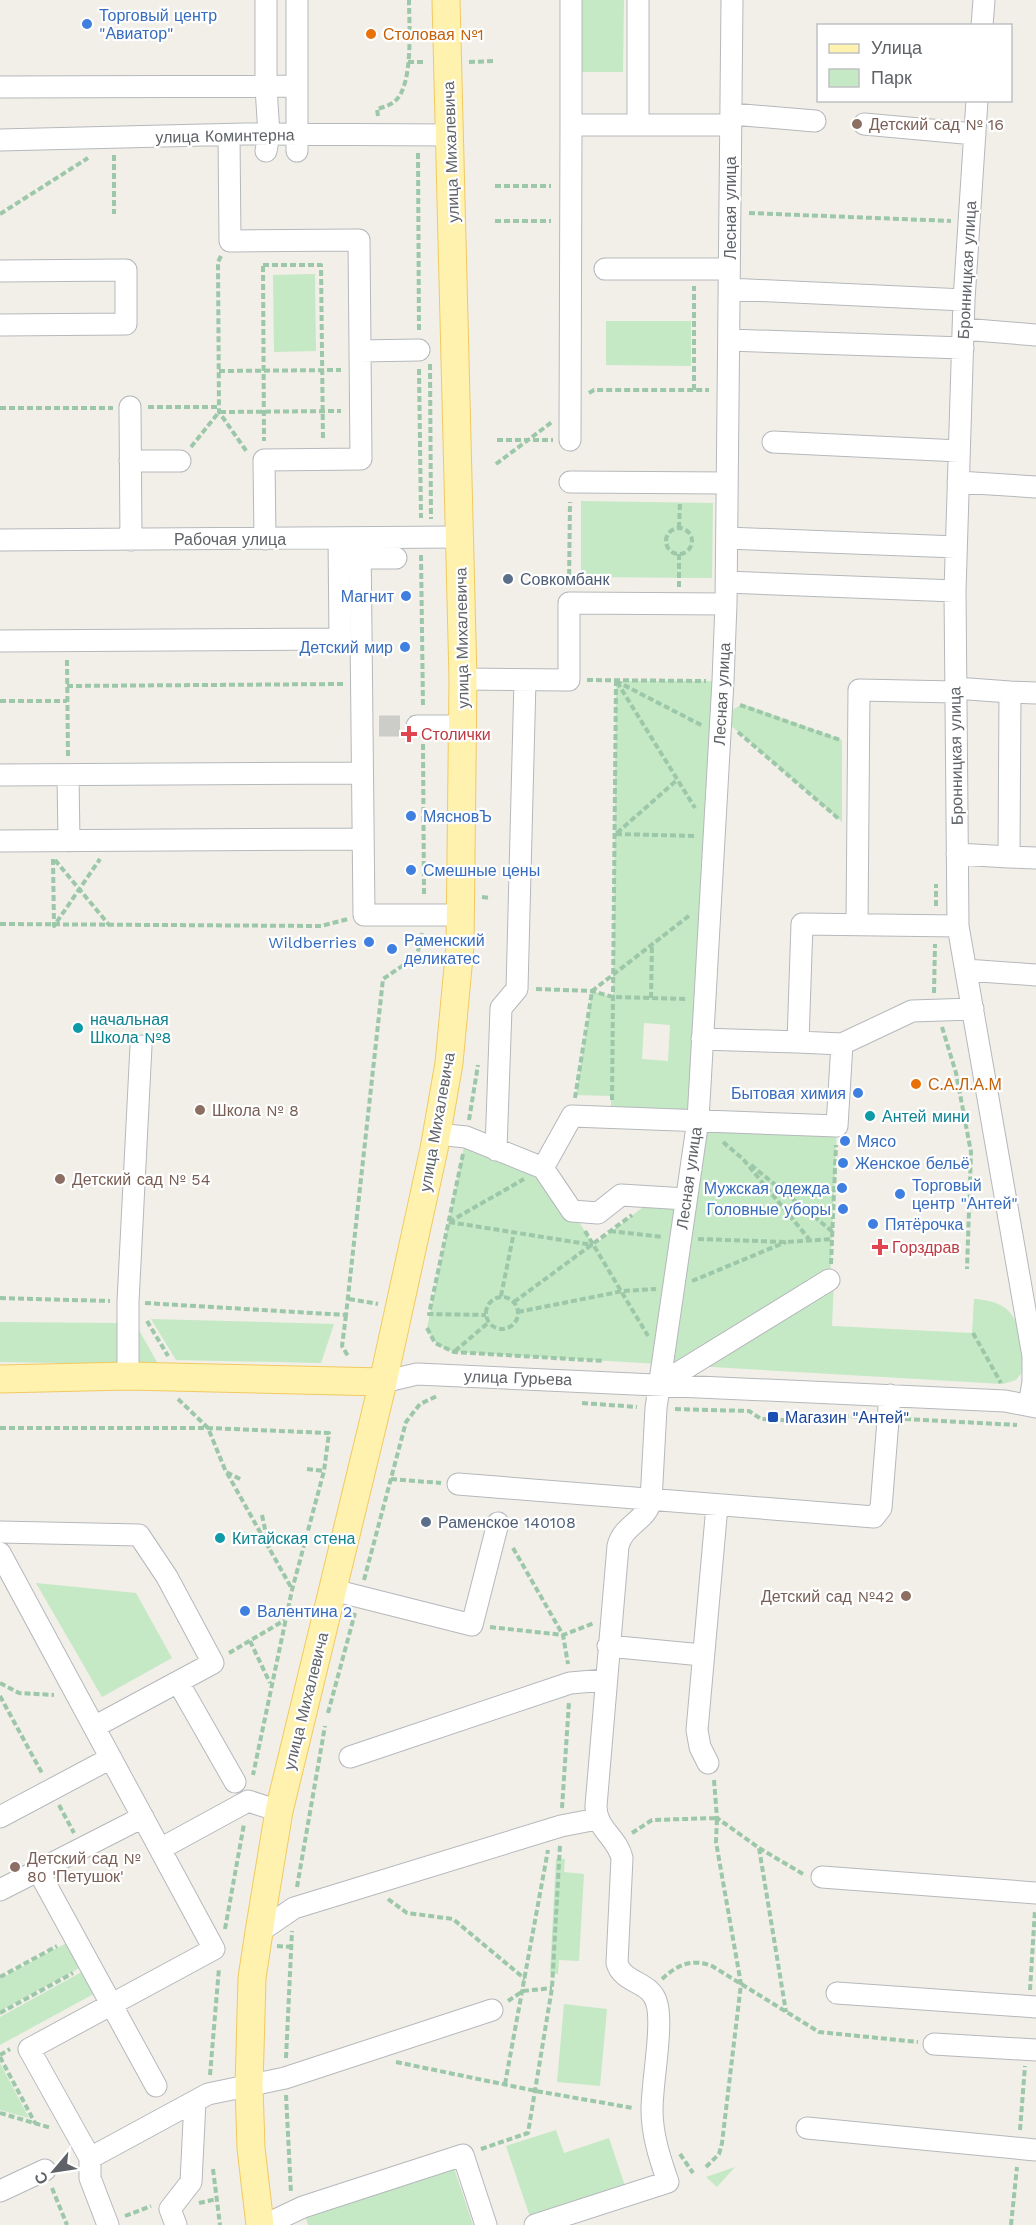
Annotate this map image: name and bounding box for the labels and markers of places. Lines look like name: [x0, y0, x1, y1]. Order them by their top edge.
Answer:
place label: Торговый центр "Авиатор": [99, 6, 217, 43]
marker: Торговый центр "Авиатор": [80, 17, 94, 31]
place label: Столовая №1: [383, 25, 484, 44]
marker: Столовая №1: [364, 27, 378, 41]
place label: Детский сад № 16: [869, 115, 1004, 134]
marker: Детский сад № 16: [850, 117, 864, 131]
place label: Совкомбанк: [520, 570, 610, 589]
marker: Совкомбанк: [501, 572, 515, 586]
place label: Магнит: [341, 587, 395, 606]
marker: Магнит: [399, 589, 413, 603]
place label: Детский мир: [299, 638, 393, 657]
marker: Детский мир: [398, 640, 412, 654]
place label: Столички: [421, 725, 491, 744]
marker: Столички: [402, 727, 416, 741]
place label: МясновЪ: [423, 807, 492, 826]
marker: МясновЪ: [404, 809, 418, 823]
place label: Смешные цены: [423, 861, 540, 880]
marker: Смешные цены: [404, 863, 418, 877]
place label: Раменский деликатес: [404, 931, 485, 968]
place label: Wildberries: [268, 933, 357, 952]
marker: Wildberries: [362, 935, 376, 949]
marker: Раменский деликатес: [385, 942, 399, 956]
place label: начальная Школа №8: [90, 1010, 171, 1047]
marker: начальная Школа №8: [71, 1021, 85, 1035]
place label: С.А.Л.А.М: [928, 1075, 1002, 1094]
marker: С.А.Л.А.М: [909, 1077, 923, 1091]
place label: Бытовая химия: [731, 1084, 846, 1103]
marker: Бытовая химия: [851, 1086, 865, 1100]
place label: Школа № 8: [212, 1101, 299, 1120]
marker: Школа № 8: [193, 1103, 207, 1117]
place label: Антей мини: [882, 1107, 970, 1126]
marker: Антей мини: [863, 1109, 877, 1123]
place label: Мясо: [857, 1132, 896, 1151]
marker: Мясо: [838, 1134, 852, 1148]
place label: Женское бельё: [855, 1154, 970, 1173]
marker: Женское бельё: [836, 1156, 850, 1170]
place label: Детский сад № 54: [72, 1170, 211, 1189]
marker: Детский сад № 54: [53, 1172, 67, 1186]
place label: Торговый центр "Антей": [912, 1176, 1018, 1213]
place label: Мужская одежда: [704, 1179, 830, 1198]
marker: Мужская одежда: [835, 1181, 849, 1195]
marker: Торговый центр "Антей": [893, 1187, 907, 1201]
place label: Головные уборы: [707, 1200, 831, 1219]
marker: Головные уборы: [836, 1202, 850, 1216]
place label: Пятёрочка: [885, 1215, 964, 1234]
marker: Пятёрочка: [866, 1217, 880, 1231]
place label: Горздрав: [892, 1238, 960, 1257]
marker: Горздрав: [873, 1240, 887, 1254]
place label: Магазин "Антей": [785, 1408, 910, 1427]
marker: Магазин "Антей": [766, 1410, 780, 1424]
place label: Раменское 140108: [438, 1513, 576, 1532]
marker: Раменское 140108: [419, 1515, 433, 1529]
place label: Китайская стена: [232, 1529, 355, 1548]
marker: Китайская стена: [213, 1531, 227, 1545]
place label: Детский сад №42: [761, 1587, 894, 1606]
marker: Детский сад №42: [899, 1589, 913, 1603]
place label: Валентина 2: [257, 1602, 352, 1621]
marker: Валентина 2: [238, 1604, 252, 1618]
place label: Детский сад № 80 'Петушок': [27, 1849, 141, 1886]
marker: Детский сад № 80 'Петушок': [8, 1860, 22, 1874]

